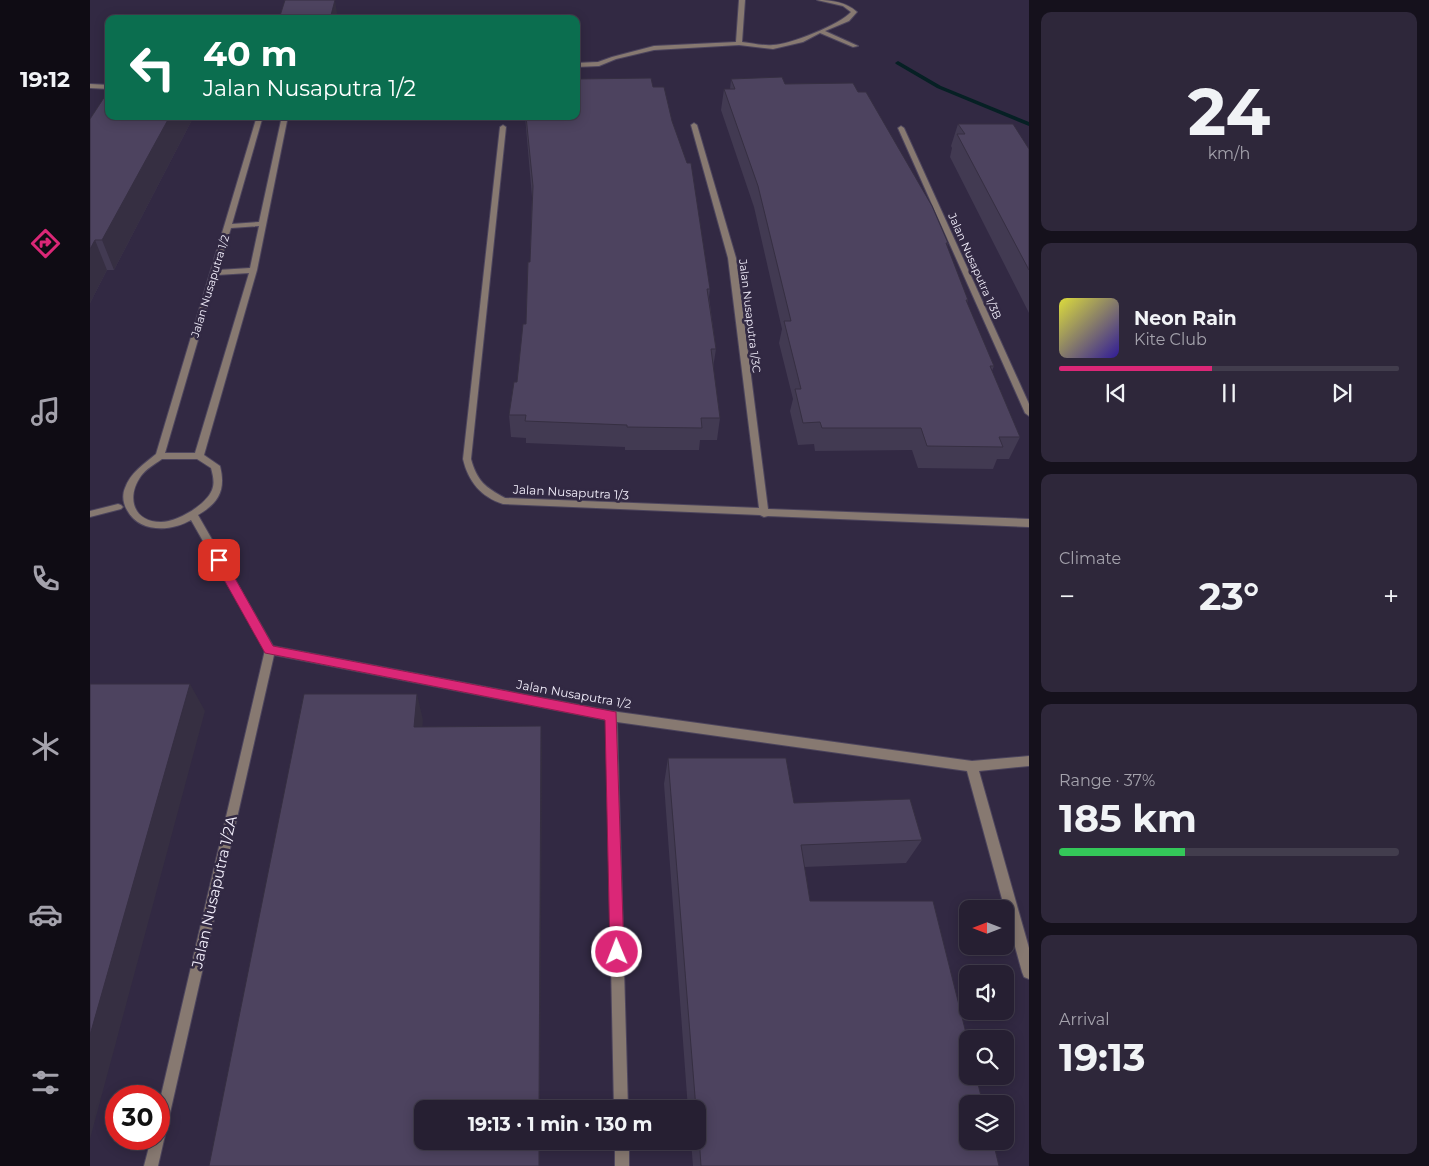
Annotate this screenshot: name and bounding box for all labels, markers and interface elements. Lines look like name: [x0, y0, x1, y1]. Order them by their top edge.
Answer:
text: 40 m: [203, 32, 298, 75]
icon: left: [120, 35, 185, 100]
text: 19:12: [20, 66, 70, 93]
text: 24: [1188, 72, 1270, 151]
text: Jalan Nusaputra 1/2: [203, 75, 416, 102]
text: km/h: [1208, 144, 1250, 163]
street label: Jalan Nusaputra 1/3B: [945, 210, 1005, 321]
icon: directions: [28, 226, 63, 261]
street label: Jalan Nusaputra 1/2: [187, 233, 232, 340]
street label: Jalan Nusaputra 1/3C: [736, 257, 764, 374]
text: Neon Rain: [1134, 307, 1237, 330]
text: Kite Club: [1134, 330, 1207, 349]
icon: previous: [1102, 379, 1130, 407]
icon: pause: [1215, 379, 1243, 407]
icon: next: [1328, 379, 1356, 407]
icon: music: [28, 394, 63, 429]
street label: Jalan Nusaputra 1/3: [512, 481, 630, 503]
pin: [198, 539, 240, 581]
icon: arrive: [205, 546, 233, 574]
text: Climate: [1059, 549, 1121, 568]
icon: phone: [28, 561, 63, 596]
text: 23°: [1199, 573, 1259, 620]
text: −: [1059, 579, 1075, 613]
text: +: [1383, 579, 1399, 613]
street label: Jalan Nusaputra 1/2: [514, 676, 633, 712]
icon: climate: [28, 729, 63, 764]
text: Range · 37%: [1059, 771, 1155, 790]
text: 185 km: [1059, 795, 1197, 842]
street label: Jalan Nusaputra 1/2A: [187, 814, 241, 971]
icon: car: [28, 897, 63, 932]
north arrow: [959, 900, 1014, 955]
map controls: [959, 900, 1014, 1150]
position arrow: [590, 925, 642, 977]
button: sound: [959, 965, 1014, 1020]
text: Arrival: [1059, 1010, 1109, 1029]
button: search: [959, 1030, 1014, 1085]
text: 19:13: [1059, 1034, 1145, 1081]
icon: filters: [28, 1065, 63, 1100]
speed limit sign: 30: [105, 1085, 170, 1150]
button: layers: [959, 1095, 1014, 1150]
text: 19:13 · 1 min · 130 m: [468, 1113, 652, 1136]

